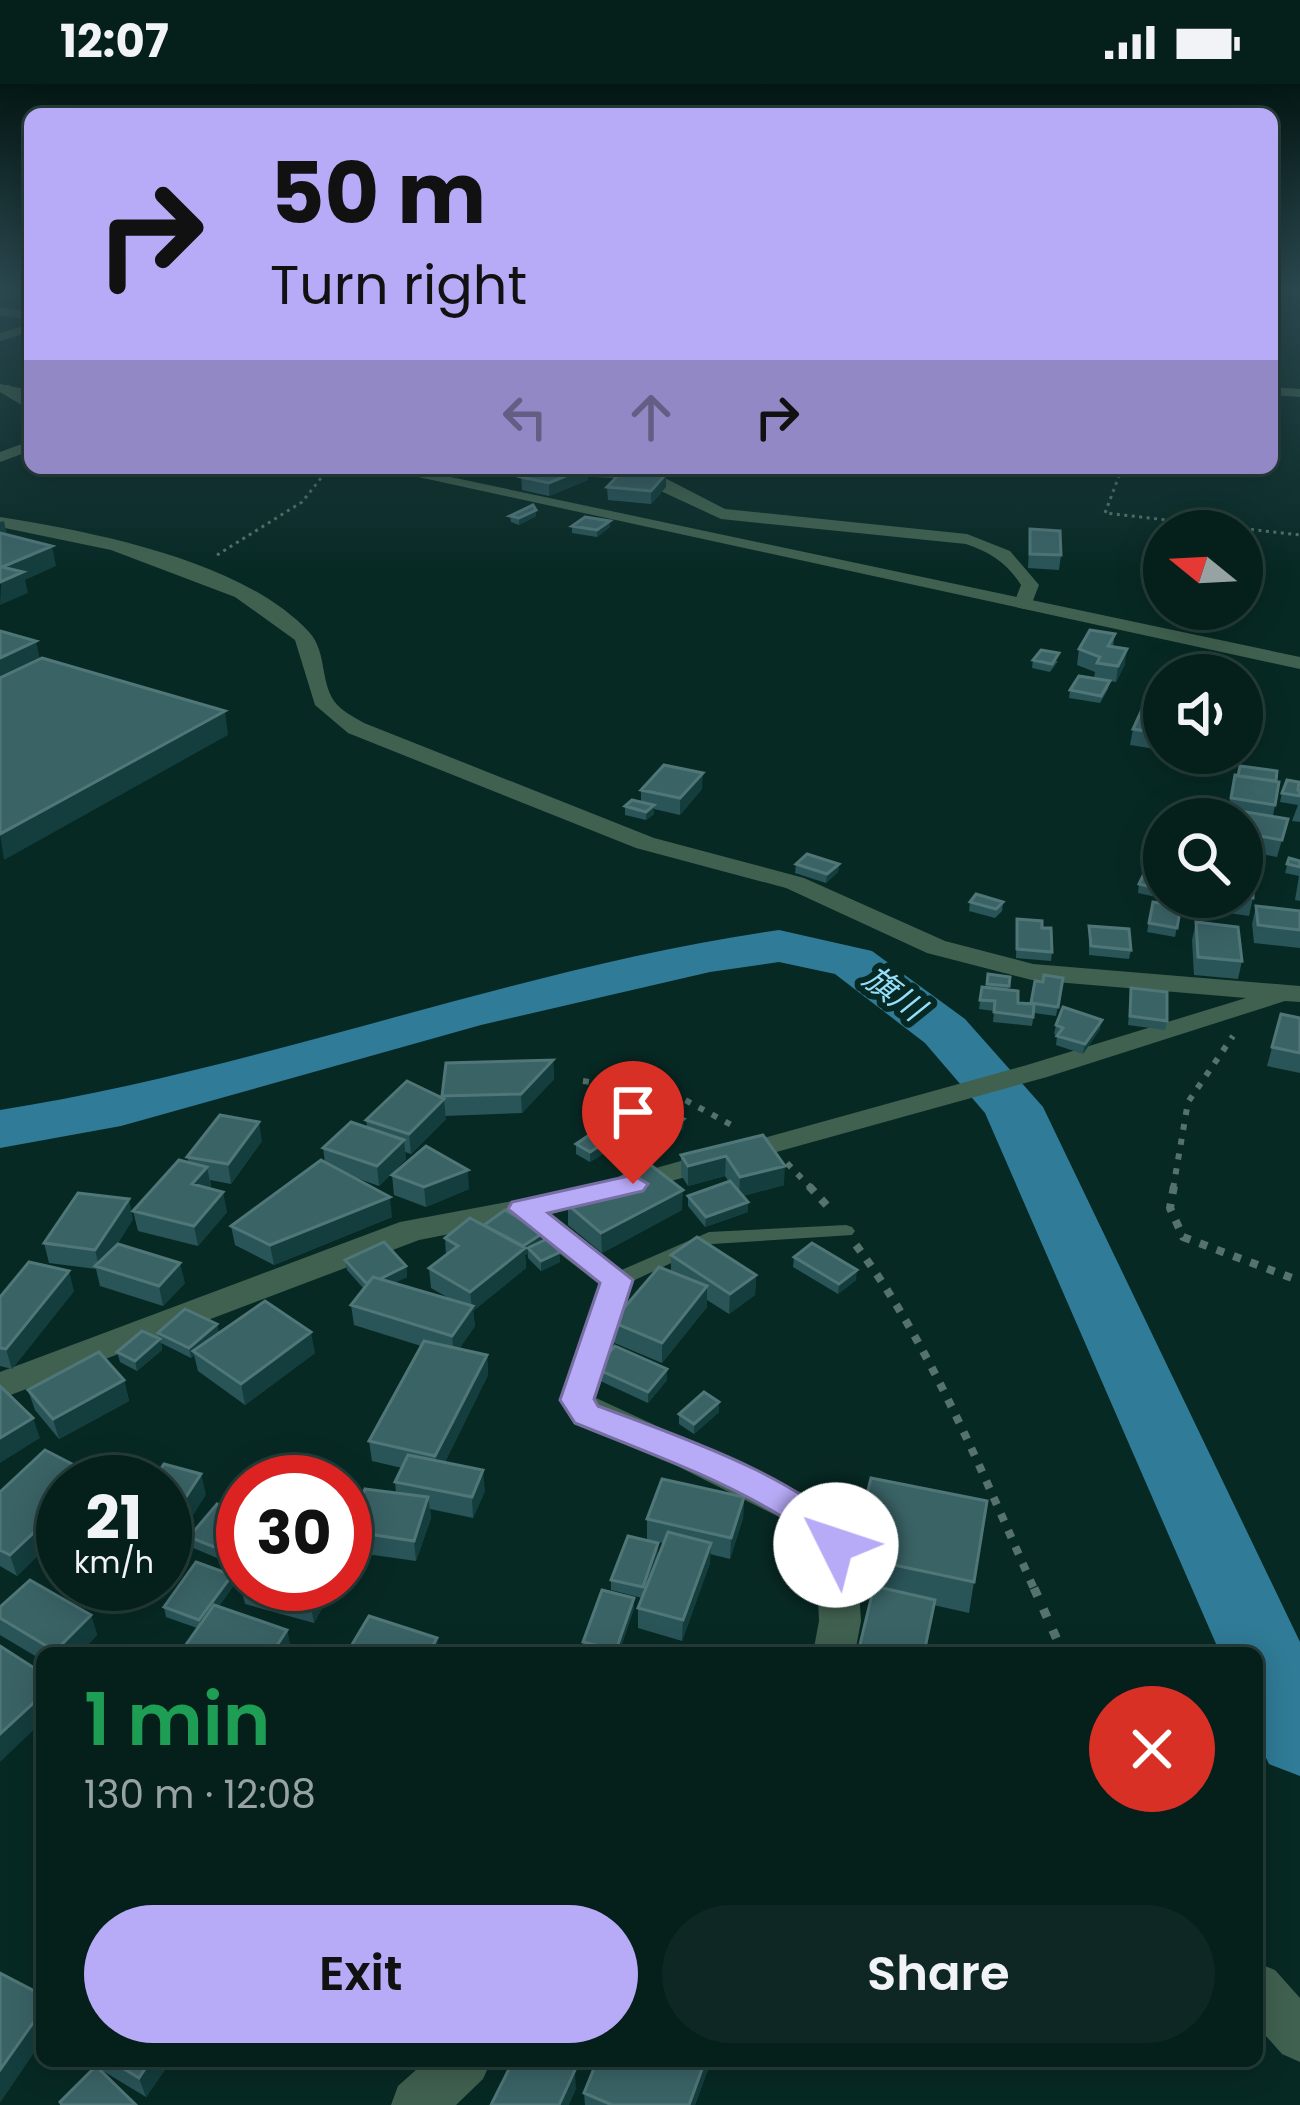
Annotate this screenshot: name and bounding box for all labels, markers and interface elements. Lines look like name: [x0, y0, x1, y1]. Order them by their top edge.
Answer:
text: 12:07: [60, 10, 169, 73]
text: 50 m: [270, 135, 486, 252]
icon: right: [72, 156, 228, 312]
text: Turn right: [270, 247, 527, 323]
icon: left: [492, 384, 558, 450]
icon: ahead: [618, 384, 684, 450]
icon: right: [744, 384, 810, 450]
north arrow: [1143, 510, 1263, 630]
map controls: [1143, 510, 1263, 918]
button: sound: [1143, 654, 1263, 774]
button: search: [1143, 798, 1263, 918]
water label: 旗川: [854, 954, 937, 1033]
pin: [582, 1061, 684, 1184]
icon: arrive: [600, 1079, 666, 1145]
speed limit sign: 30: [216, 1455, 372, 1611]
text: 21: [86, 1476, 142, 1560]
position arrow: [773, 1482, 899, 1608]
text: km/h: [74, 1541, 154, 1584]
text: 1 min: [84, 1669, 270, 1770]
button: close: [1089, 1686, 1215, 1812]
text: 130 m · 12:08: [84, 1767, 316, 1822]
button: Exit: [84, 1905, 638, 2043]
button: Share: [662, 1905, 1215, 2043]

